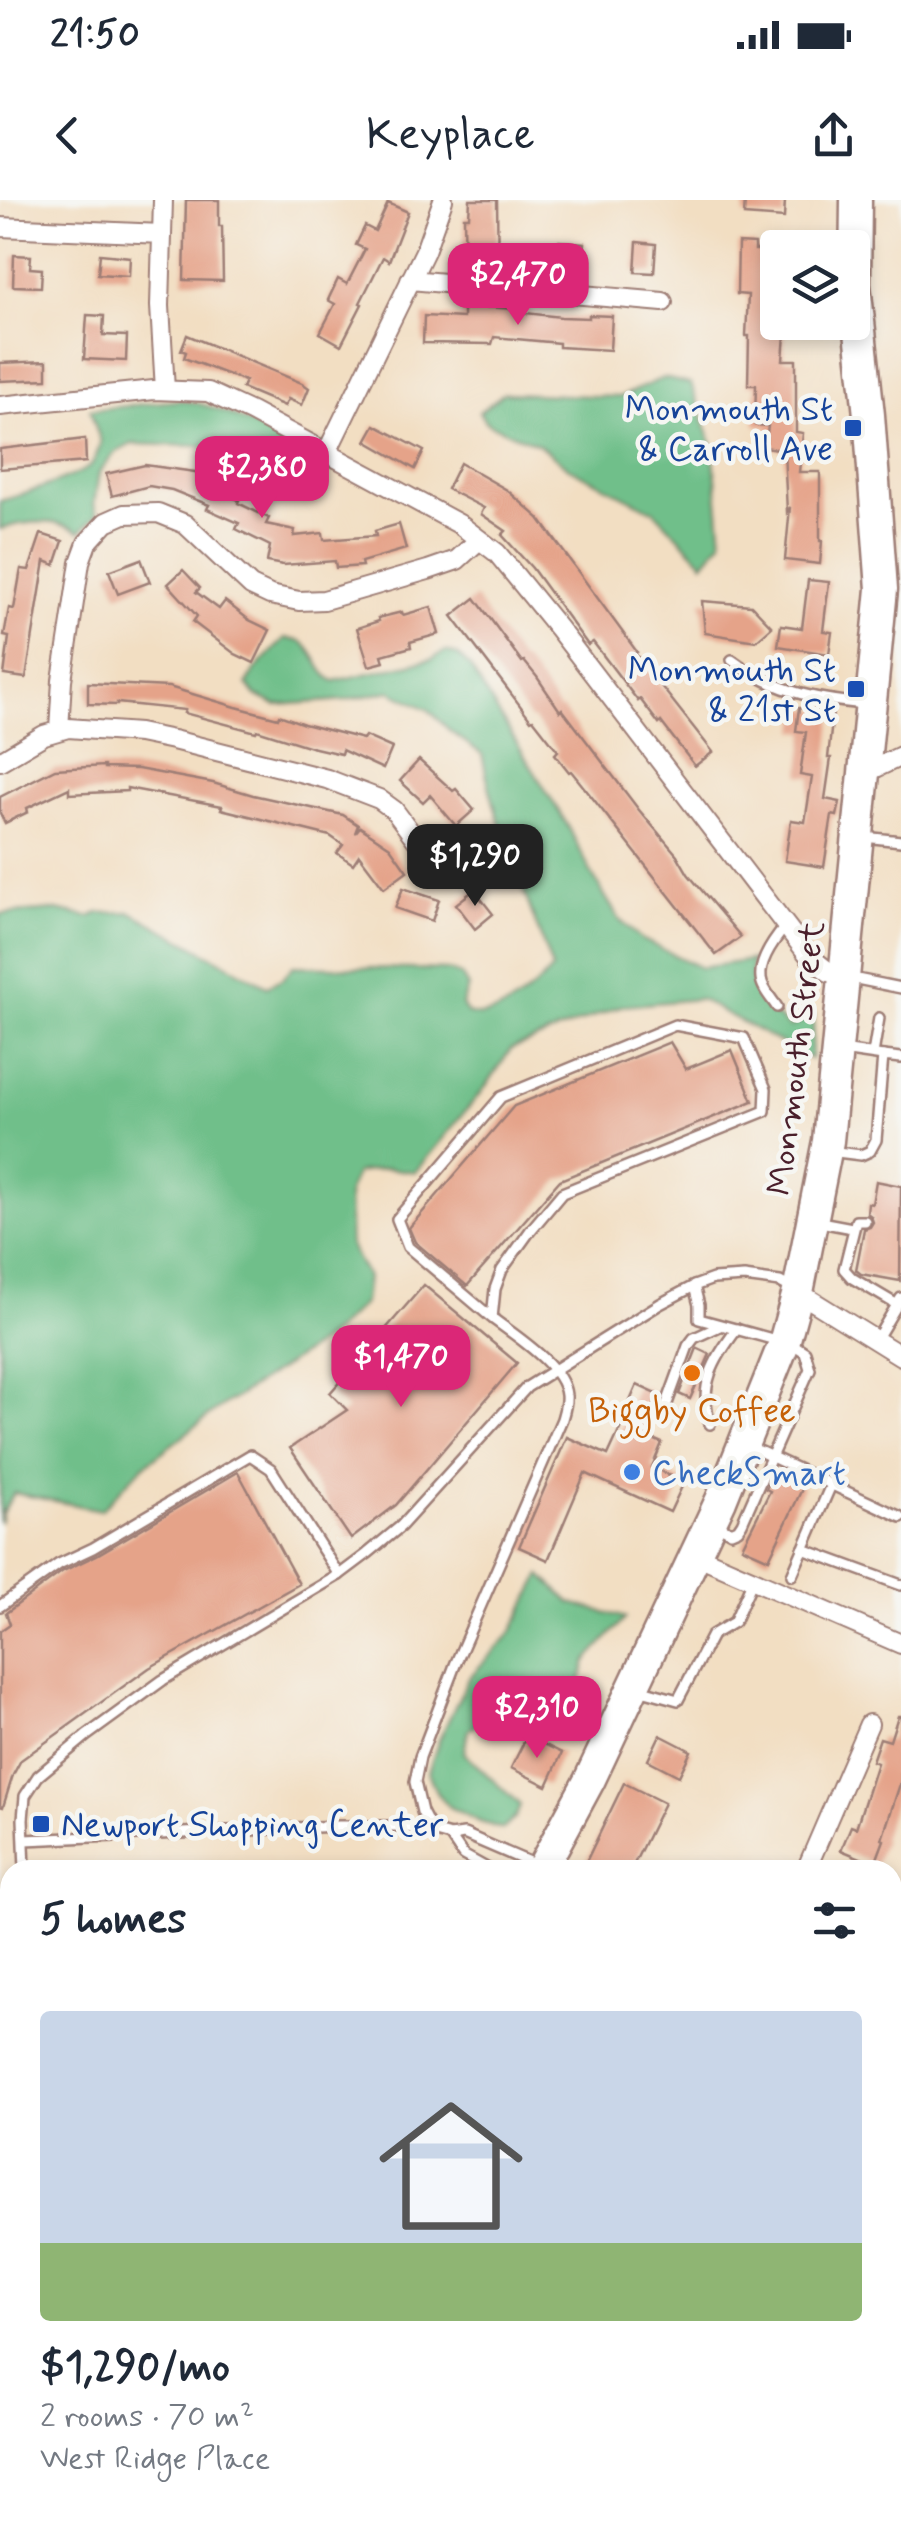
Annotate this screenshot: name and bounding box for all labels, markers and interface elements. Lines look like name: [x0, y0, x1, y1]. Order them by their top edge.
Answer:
text: 21:50: [50, 11, 140, 60]
text: Keyplace: [366, 106, 535, 165]
icon: back: [40, 108, 95, 163]
icon: share: [806, 108, 861, 163]
map controls: [760, 230, 870, 340]
button: layers: [760, 230, 870, 340]
pin: $2,470: [437, 243, 599, 328]
text: $2,470: [470, 254, 566, 296]
place label: Monmouth St & Carroll Ave: [625, 387, 833, 473]
marker: Monmouth St & Carroll Ave: [842, 417, 864, 439]
pin: $2,380: [181, 436, 343, 521]
text: $2,380: [217, 447, 307, 489]
place label: Monmouth St & 21st St: [628, 648, 836, 734]
marker: Monmouth St & 21st St: [845, 678, 867, 700]
pin: $1,290: [394, 824, 556, 909]
text: $1,290: [429, 835, 521, 877]
street label: Monmouth Street: [757, 918, 837, 1198]
pin: $1,470: [320, 1325, 482, 1410]
text: $1,470: [353, 1336, 449, 1378]
marker: Biggby Coffee: [681, 1362, 703, 1384]
place label: Biggby Coffee: [588, 1389, 796, 1439]
place label: CheckSmart: [652, 1451, 846, 1497]
marker: CheckSmart: [621, 1461, 643, 1483]
pin: $2,310: [456, 1676, 618, 1761]
text: $2,310: [494, 1687, 580, 1729]
place label: Newport Shopping Center: [61, 1803, 444, 1849]
marker: Newport Shopping Center: [30, 1813, 52, 1835]
text: 5 homes: [40, 1893, 186, 1948]
icon: filters: [807, 1893, 862, 1948]
icon: home: [361, 2076, 541, 2256]
text: $1,290/mo: [40, 2341, 230, 2396]
text: 2 rooms · 70 m²: [40, 2396, 254, 2438]
text: West Ridge Place: [40, 2438, 270, 2480]

